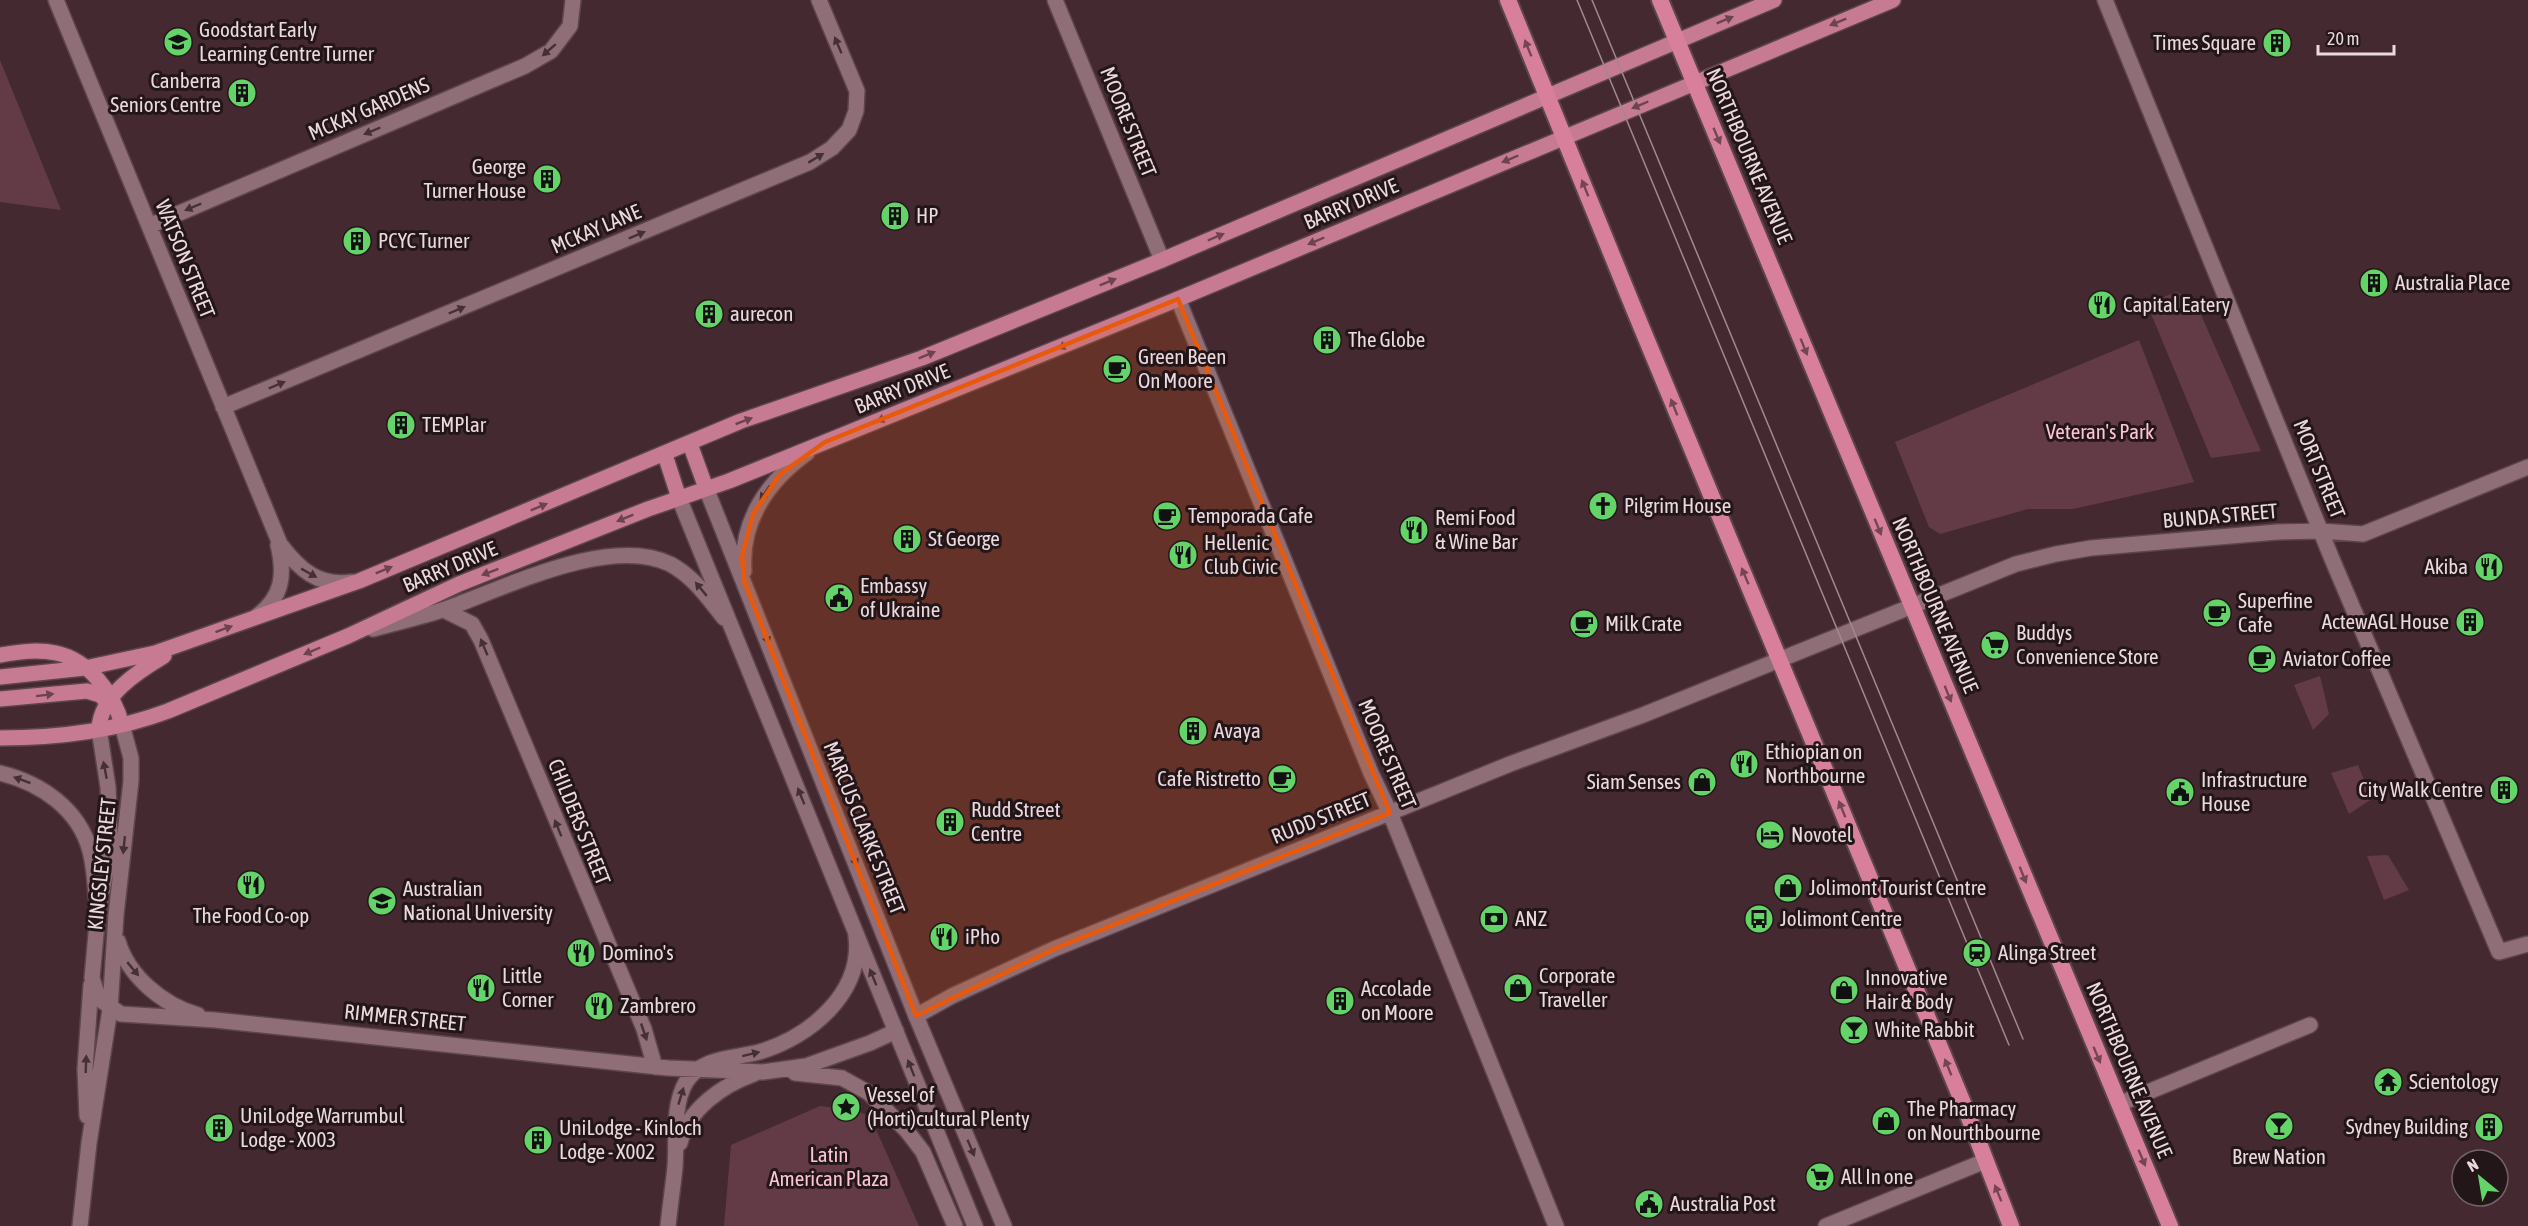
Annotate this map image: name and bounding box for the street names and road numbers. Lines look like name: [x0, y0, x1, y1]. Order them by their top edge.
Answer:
street label: MOORE STREET: [1096, 63, 1162, 180]
street label: NORTHBOURNE AVENUE: [1702, 64, 1798, 247]
street label: MCKAY GARDENS: [304, 72, 433, 144]
street label: BARRY DRIVE: [1300, 172, 1401, 234]
street label: WATSON STREET: [151, 196, 221, 321]
street label: MCKAY LANE: [547, 198, 644, 258]
street label: BARRY DRIVE: [851, 358, 953, 418]
street label: MORT STREET: [2289, 416, 2351, 522]
street label: BUNDA STREET: [2161, 498, 2278, 532]
street label: NORTHBOURNE AVENUE: [1888, 513, 1984, 696]
street label: BARRY DRIVE: [399, 535, 500, 597]
street label: MOORE STREET: [1354, 695, 1422, 812]
street label: MARCUS CLARKE STREET: [819, 738, 911, 918]
street label: CHILDERS STREET: [544, 755, 616, 888]
street label: RUDD STREET: [1267, 786, 1374, 848]
street label: KINGSLEY STREET: [82, 797, 120, 931]
street label: NORTHBOURNE AVENUE: [2082, 978, 2178, 1161]
street label: RIMMER STREET: [343, 999, 467, 1035]

